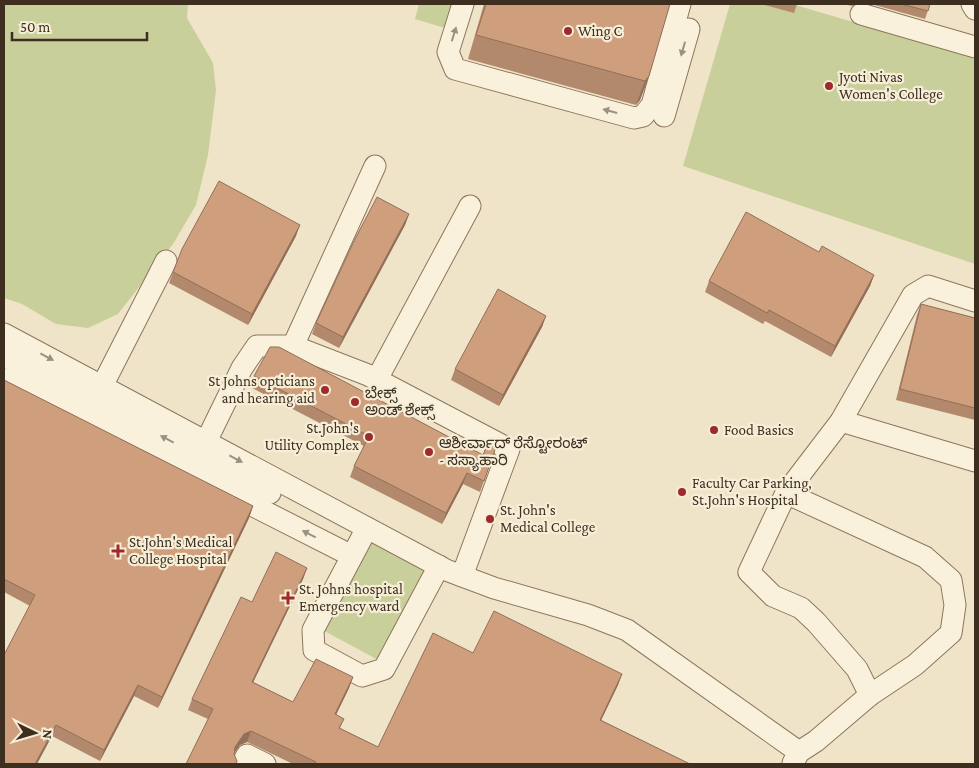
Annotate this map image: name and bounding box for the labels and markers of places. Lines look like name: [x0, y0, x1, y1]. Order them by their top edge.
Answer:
place label: Wing C: [578, 23, 623, 40]
marker: Wing C: [562, 25, 574, 37]
place label: Jyoti Nivas Women's College: [837, 69, 943, 103]
marker: Jyoti Nivas Women's College: [823, 80, 835, 92]
place label: St Johns opticians and hearing aid: [208, 373, 315, 407]
marker: St Johns opticians and hearing aid: [319, 384, 331, 396]
place label: ಬೇಕ್ಸ್ ಅಂಡ್ ಶೇಕ್ಸ್: [365, 385, 436, 420]
marker: ಬೇಕ್ಸ್ ಅಂಡ್ ಶೇಕ್ಸ್: [349, 396, 361, 408]
place label: St.John's Utility Complex: [264, 420, 359, 454]
place label: Food Basics: [724, 422, 794, 438]
marker: Food Basics: [708, 424, 720, 436]
marker: St.John's Utility Complex: [363, 431, 375, 443]
place label: ಆಶೀರ್ವಾದ್ ರೆಸ್ಟೋರಂಟ್ - ಸಸ್ಯಾಹಾರಿ: [439, 435, 588, 472]
marker: ಆಶೀರ್ವಾದ್ ರೆಸ್ಟೋರಂಟ್ - ಸಸ್ಯಾಹಾರಿ: [423, 446, 435, 458]
place label: Faculty Car Parking, St.John's Hospital: [692, 475, 812, 509]
marker: Faculty Car Parking, St.John's Hospital: [676, 486, 688, 498]
place label: St. John's Medical College: [500, 502, 596, 536]
marker: St. John's Medical College: [484, 513, 496, 525]
place label: St.John's Medical College Hospital: [129, 534, 233, 568]
marker: St.John's Medical College Hospital: [111, 544, 125, 558]
place label: St. Johns hospital Emergency ward: [299, 581, 403, 615]
marker: St. Johns hospital Emergency ward: [281, 591, 295, 605]

